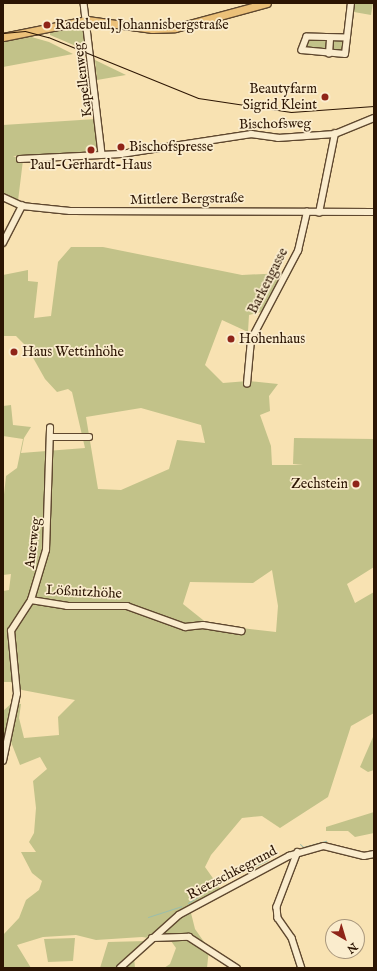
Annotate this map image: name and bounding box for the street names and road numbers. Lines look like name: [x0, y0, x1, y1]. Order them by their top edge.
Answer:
street label: Kapellenweg: [70, 42, 96, 118]
street label: Bischofsweg: [239, 115, 311, 133]
street label: Mittlere Bergstraße: [130, 190, 244, 208]
street label: Barkengasse: [244, 245, 292, 317]
street label: Auerweg: [22, 516, 44, 570]
street label: Lößnitzhöhe: [46, 582, 122, 602]
street label: Rietzschkegrund: [184, 842, 280, 904]

